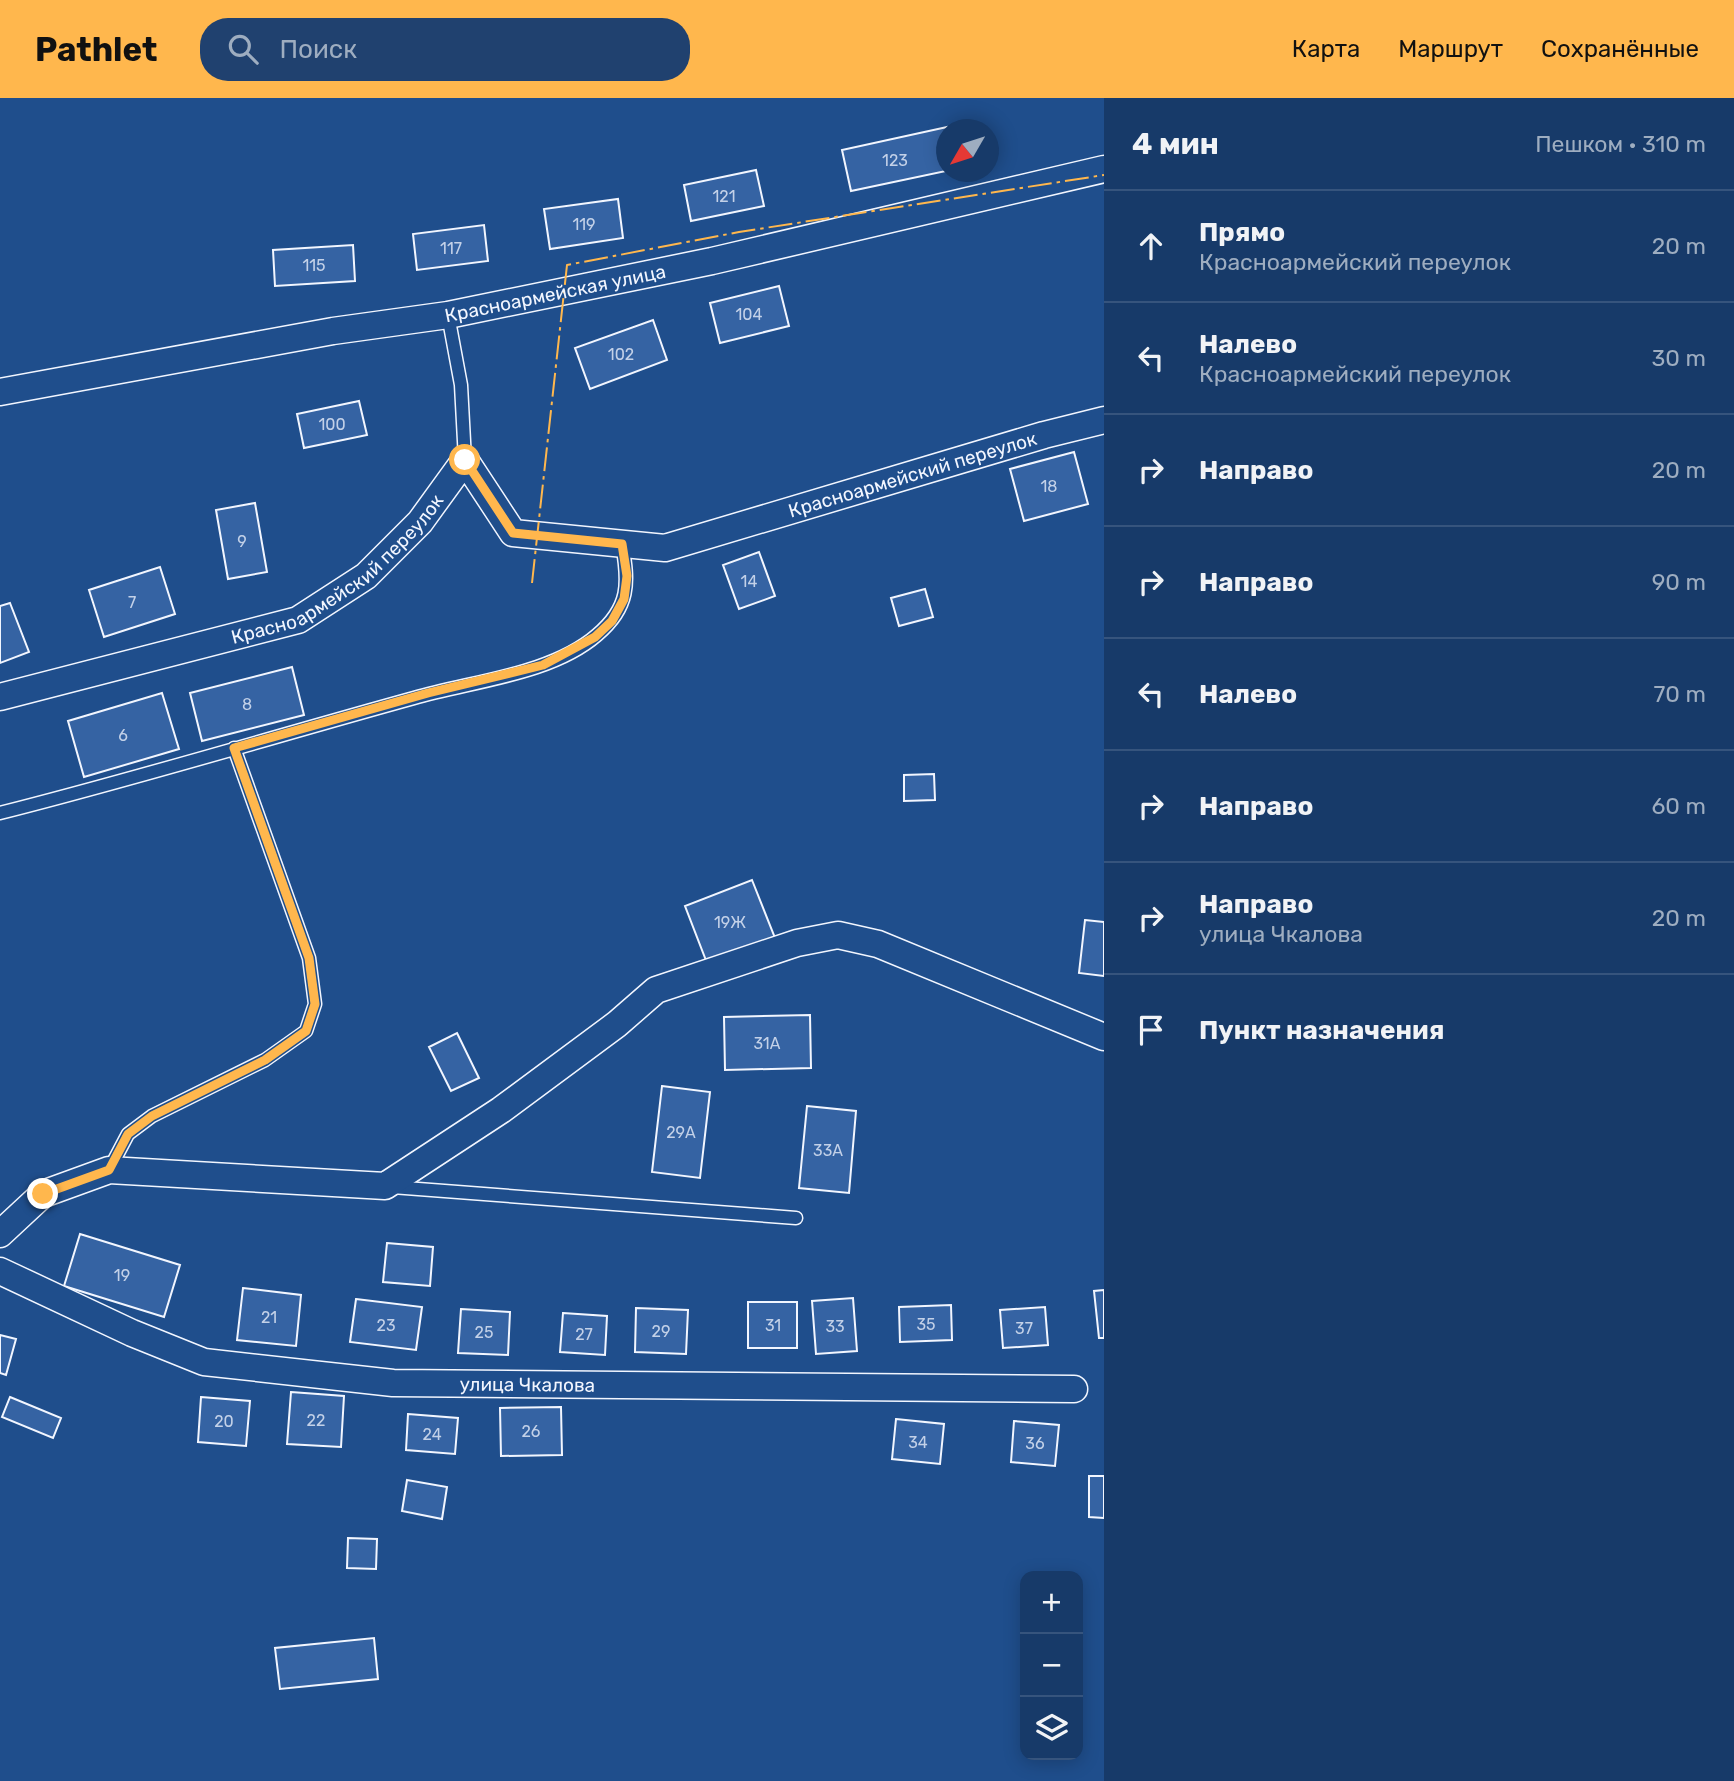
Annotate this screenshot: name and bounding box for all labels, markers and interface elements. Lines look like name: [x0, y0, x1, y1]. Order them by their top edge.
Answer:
search box: [200, 18, 690, 81]
text: Pathlet: [35, 30, 158, 69]
icon: search: [224, 30, 262, 68]
text: Поиск: [280, 34, 357, 65]
text: Карта: [1292, 35, 1360, 63]
text: Маршрут: [1398, 35, 1503, 63]
text: Сохранённые: [1541, 35, 1699, 63]
north arrow: [936, 119, 999, 182]
text: 4 мин: [1132, 126, 1219, 162]
text: Пешком · 310 m: [1535, 130, 1706, 158]
house number: 123: [882, 151, 908, 170]
house number: 121: [712, 187, 736, 206]
house number: 119: [572, 215, 596, 234]
text: Прямо: [1199, 217, 1285, 248]
icon: ahead: [1132, 227, 1170, 265]
text: 20 m: [1652, 232, 1706, 260]
house number: 117: [440, 239, 462, 258]
text: Красноармейский переулок: [1199, 248, 1511, 276]
house number: 115: [302, 256, 326, 275]
street label: Красноармейская улица: [443, 259, 668, 327]
house number: 104: [736, 305, 763, 324]
text: Налево: [1199, 329, 1297, 360]
icon: left: [1132, 339, 1170, 377]
text: 30 m: [1651, 344, 1706, 372]
house number: 102: [608, 345, 634, 364]
text: Красноармейский переулок: [1199, 360, 1511, 388]
house number: 100: [318, 415, 346, 434]
street label: Красноармейский переулок: [785, 426, 1039, 522]
route start: [449, 444, 480, 475]
icon: right: [1132, 451, 1170, 489]
text: Направо: [1199, 455, 1313, 486]
text: 20 m: [1652, 456, 1706, 484]
house number: 18: [1040, 477, 1058, 496]
street label: Красноармейский переулок: [229, 489, 448, 648]
house number: 9: [237, 532, 247, 551]
icon: right: [1132, 563, 1170, 601]
text: Направо: [1199, 567, 1313, 598]
text: 90 m: [1652, 568, 1706, 596]
house number: 14: [741, 572, 757, 591]
house number: 7: [128, 593, 136, 612]
icon: left: [1132, 675, 1170, 713]
text: Налево: [1199, 679, 1297, 710]
text: 70 m: [1654, 680, 1706, 708]
house number: 8: [242, 695, 252, 714]
house number: 6: [118, 726, 128, 745]
icon: right: [1132, 787, 1170, 825]
text: Направо: [1199, 791, 1313, 822]
text: 60 m: [1651, 792, 1706, 820]
text: Направо: [1199, 889, 1313, 920]
icon: right: [1132, 899, 1170, 937]
text: 20 m: [1652, 904, 1706, 932]
house number: 19Ж: [714, 913, 746, 932]
text: улица Чкалова: [1199, 920, 1363, 948]
icon: arrive: [1132, 1011, 1170, 1049]
text: Пункт назначения: [1199, 1015, 1444, 1046]
house number: 31А: [754, 1034, 781, 1053]
house number: 29А: [666, 1123, 696, 1142]
house number: 33А: [813, 1141, 843, 1160]
route end: [27, 1178, 58, 1209]
house number: 19: [114, 1266, 130, 1285]
house number: 21: [261, 1308, 277, 1327]
house number: 35: [916, 1315, 936, 1334]
house number: 23: [376, 1316, 396, 1335]
house number: 31: [765, 1316, 781, 1335]
house number: 33: [825, 1317, 845, 1336]
house number: 37: [1015, 1319, 1033, 1338]
house number: 29: [652, 1322, 670, 1341]
house number: 25: [475, 1323, 493, 1342]
house number: 27: [575, 1325, 593, 1344]
street label: улица Чкалова: [459, 1372, 595, 1396]
house number: 22: [307, 1411, 325, 1430]
house number: 20: [214, 1412, 234, 1431]
house number: 26: [521, 1422, 541, 1441]
house number: 24: [422, 1425, 442, 1444]
house number: 34: [908, 1433, 928, 1452]
house number: 36: [1025, 1434, 1045, 1453]
map controls: [1020, 1571, 1083, 1760]
button: +: [1020, 1571, 1083, 1634]
button: −: [1020, 1634, 1083, 1697]
button: layers: [1020, 1697, 1083, 1760]

